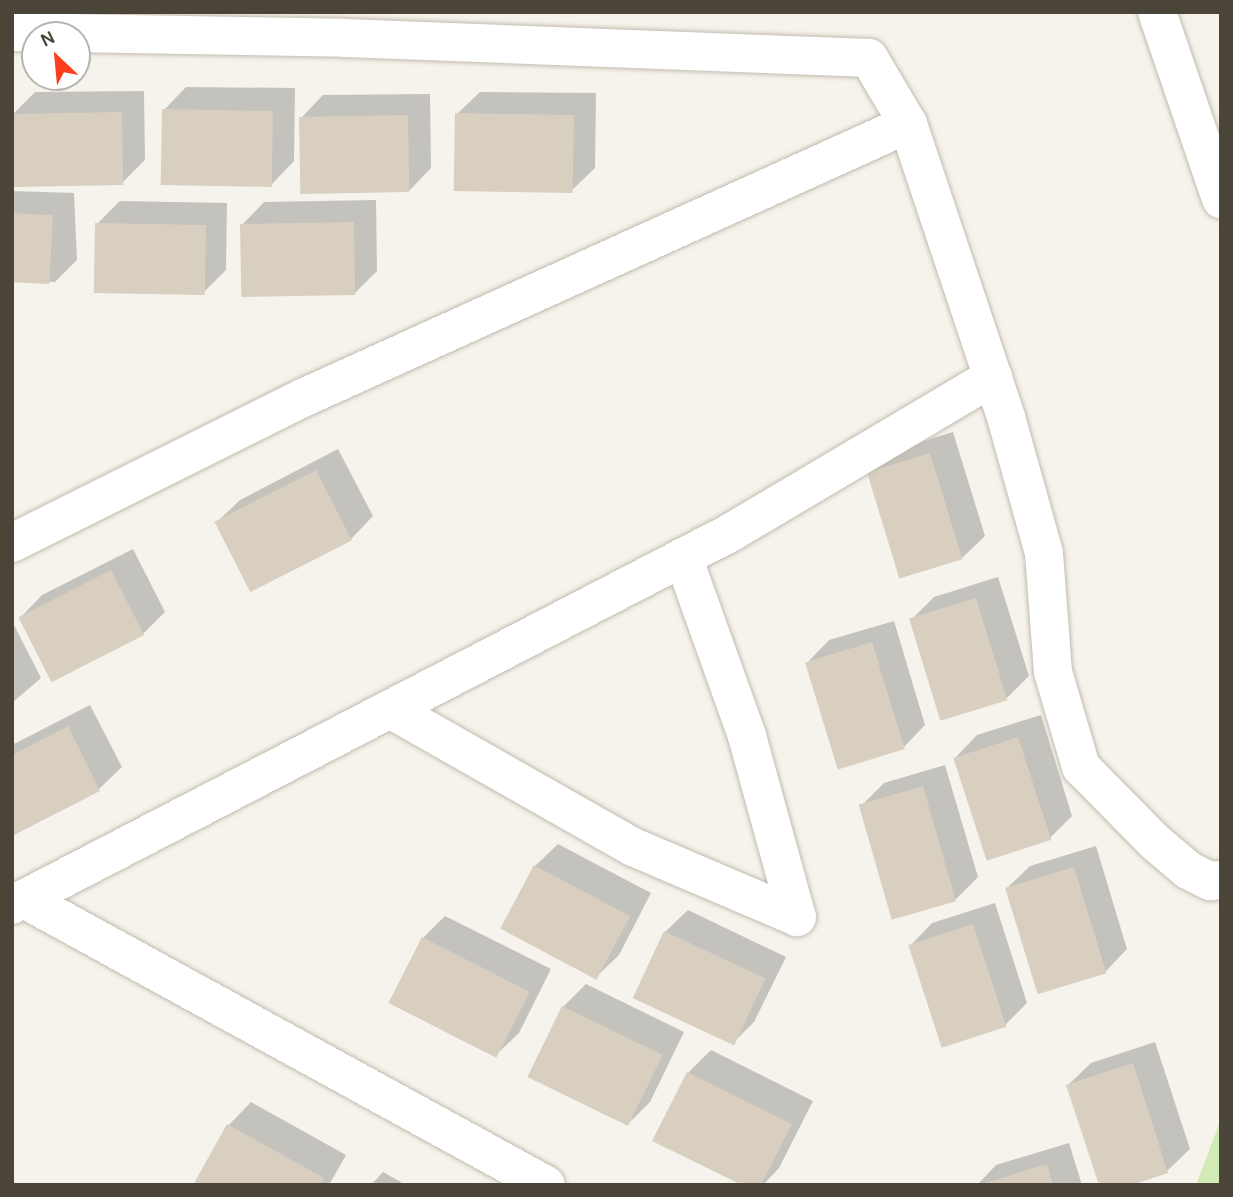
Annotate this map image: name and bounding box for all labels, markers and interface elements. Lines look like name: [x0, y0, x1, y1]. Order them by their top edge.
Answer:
north arrow: [21, 21, 91, 91]
text: N: [37, 26, 59, 52]

